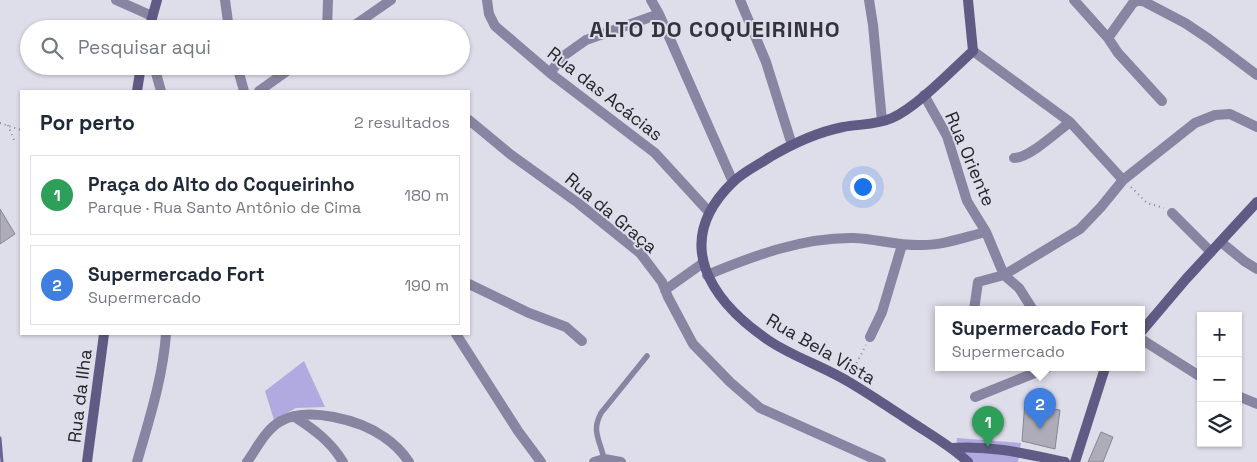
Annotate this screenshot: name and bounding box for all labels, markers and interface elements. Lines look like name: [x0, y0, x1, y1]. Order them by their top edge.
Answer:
district label: ALTO DO COQUEIRINHO: [589, 15, 841, 43]
search box: [20, 20, 470, 75]
icon: search: [38, 34, 66, 62]
text: Pesquisar aqui: [78, 35, 211, 60]
street label: Rua das Acácias: [543, 41, 668, 146]
street label: Rua Oriente: [940, 108, 1001, 210]
text: Por perto: [40, 109, 135, 136]
text: 2 resultados: [354, 112, 450, 133]
street label: Rua da Graça: [560, 167, 662, 258]
text: Praça do Alto do Coqueirinho: [88, 172, 355, 197]
your location: [850, 174, 876, 200]
text: 1: [53, 185, 61, 206]
text: 180 m: [404, 185, 449, 206]
text: Parque · Rua Santo Antônio de Cima: [88, 197, 361, 218]
text: Supermercado Fort: [88, 262, 265, 287]
text: 2: [52, 275, 62, 296]
text: 190 m: [404, 275, 449, 296]
text: Supermercado: [88, 287, 201, 308]
popup: [935, 306, 1145, 371]
street label: Rua Bela Vista: [762, 308, 880, 389]
map controls: [1197, 312, 1242, 447]
button: +: [1197, 312, 1242, 357]
text: Supermercado Fort: [952, 316, 1128, 341]
text: Supermercado: [952, 341, 1065, 362]
street label: Rua da Ilha: [62, 348, 97, 444]
button: −: [1197, 357, 1242, 402]
pin: 2: [1024, 388, 1056, 429]
button: layers: [1197, 402, 1242, 447]
pin: 1: [972, 406, 1004, 447]

